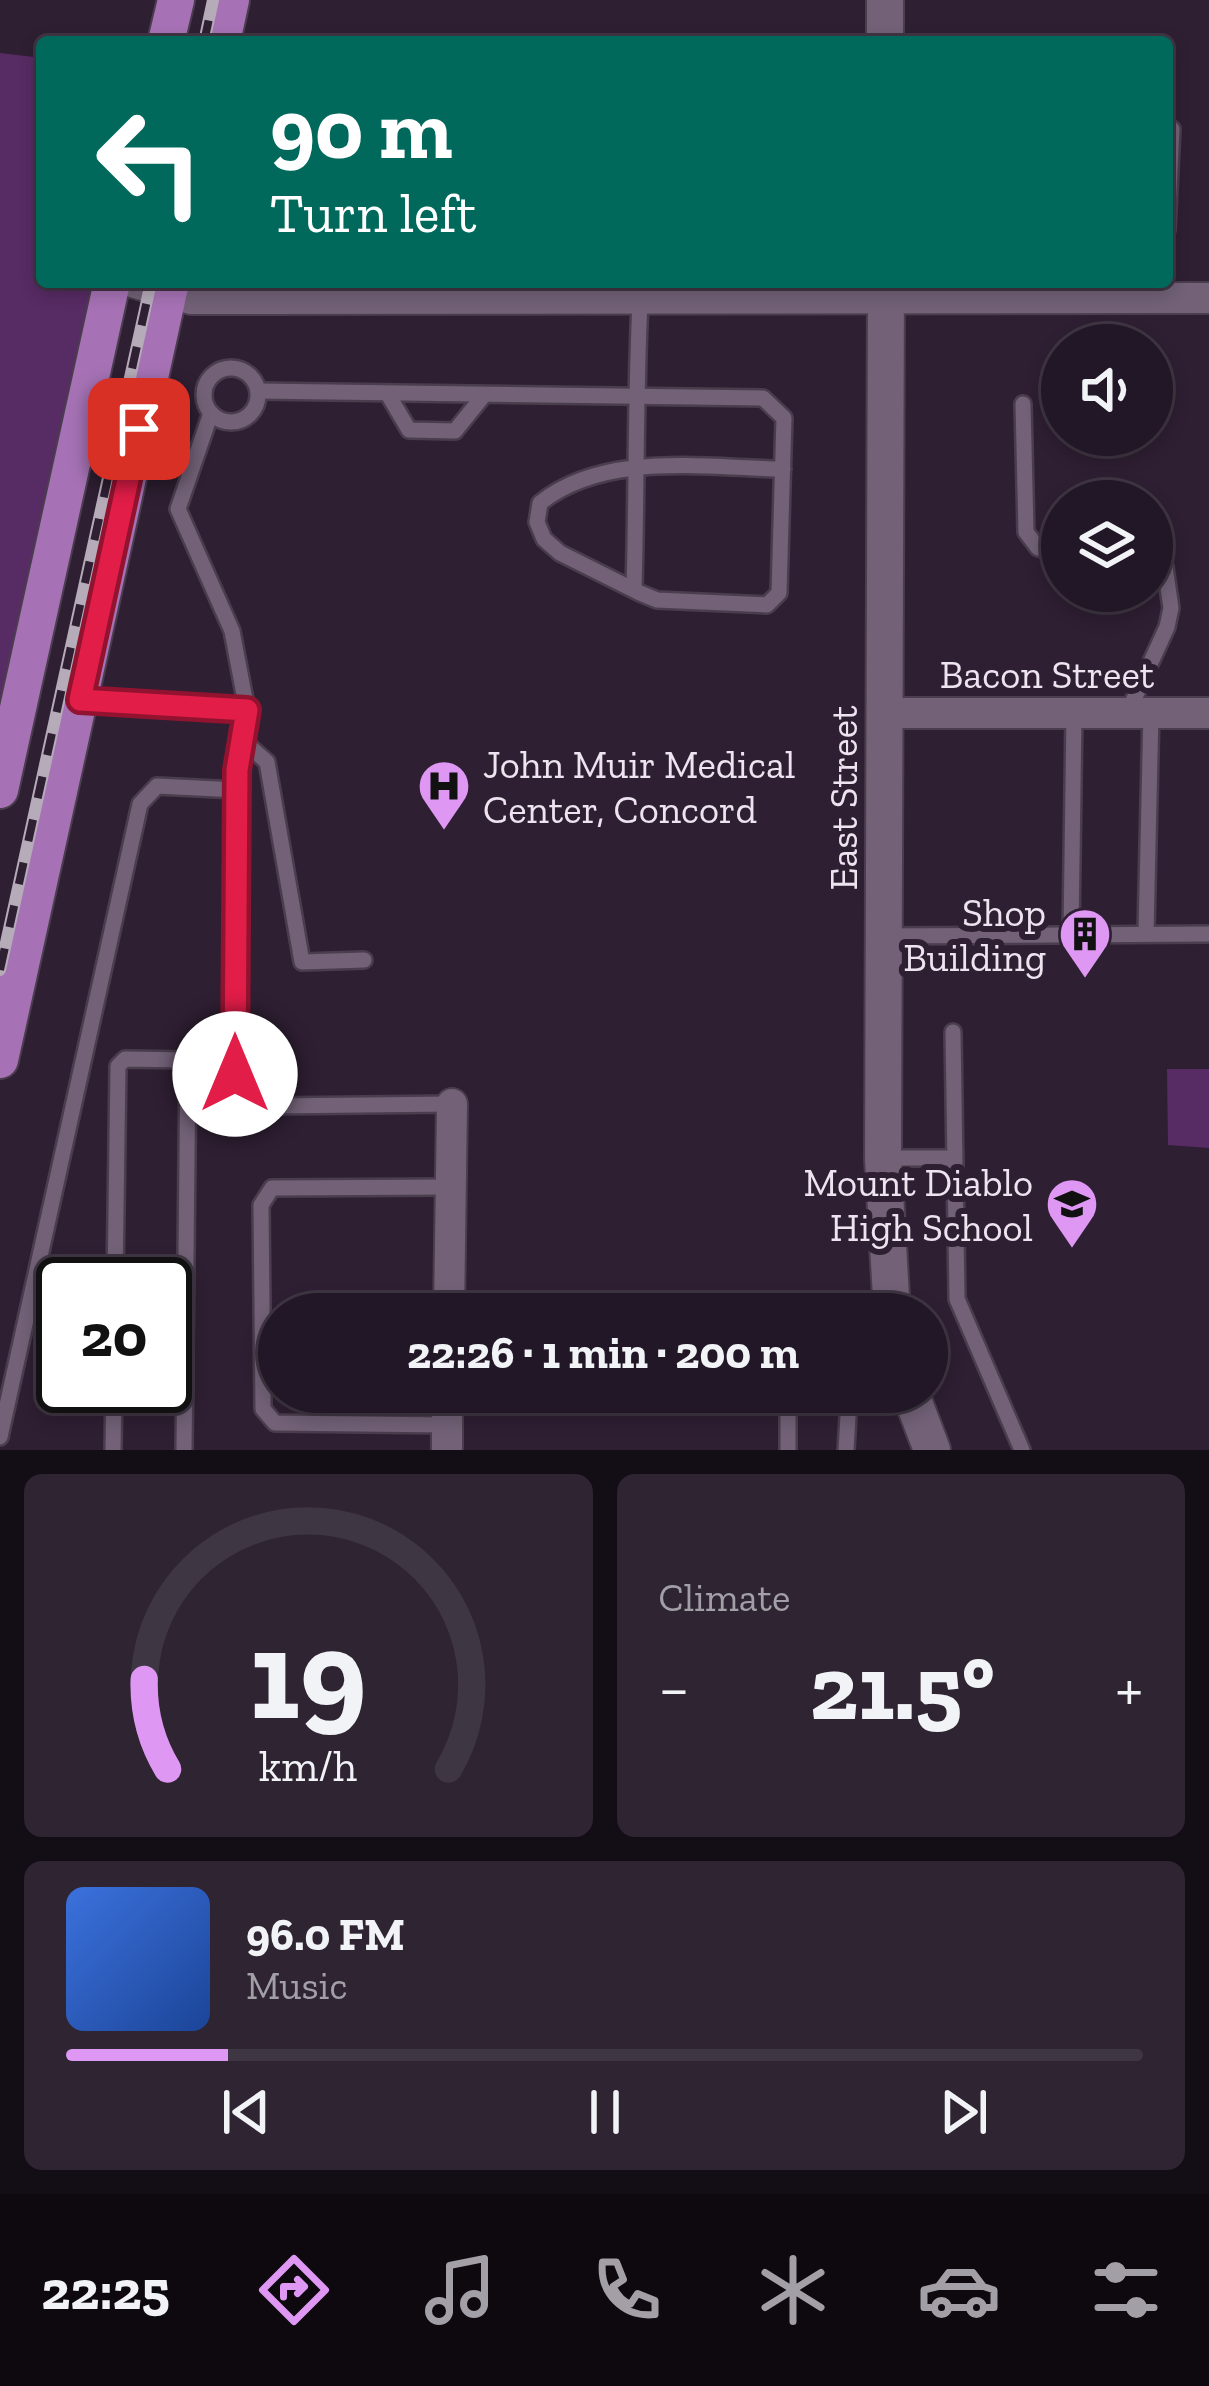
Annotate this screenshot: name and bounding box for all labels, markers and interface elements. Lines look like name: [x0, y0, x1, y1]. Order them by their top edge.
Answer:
text: 90 m: [270, 79, 453, 180]
icon: left: [72, 84, 228, 240]
text: Turn left: [270, 181, 477, 246]
map controls: [1041, 324, 1173, 612]
button: sound: [1041, 324, 1173, 456]
pin: [88, 378, 190, 480]
icon: arrive: [106, 396, 172, 462]
button: layers: [1041, 480, 1173, 612]
street label: Bacon Street: [940, 651, 1155, 698]
street label: East Street: [820, 705, 867, 890]
place label: John Muir Medical Center, Concord: [483, 741, 795, 833]
hospital icon: John Muir Medical Center, Concord: [416, 758, 472, 832]
place label: Shop Building: [903, 889, 1046, 981]
building icon: Shop Building: [1057, 906, 1113, 980]
position arrow: [172, 1011, 298, 1137]
place label: Mount Diablo High School: [803, 1159, 1033, 1251]
school or university icon: Mount Diablo High School: [1044, 1176, 1100, 1250]
speed limit sign: 20: [36, 1257, 192, 1413]
text: 22:26 · 1 min · 200 m: [407, 1326, 799, 1380]
text: Climate: [659, 1574, 790, 1621]
text: 19: [250, 1600, 367, 1750]
text: 21.5°: [810, 1634, 995, 1742]
text: −: [659, 1649, 689, 1728]
text: +: [1115, 1649, 1143, 1728]
text: km/h: [259, 1740, 357, 1791]
text: 96.0 FM: [246, 1908, 405, 1962]
text: Music: [246, 1962, 348, 2009]
icon: previous: [213, 2079, 279, 2145]
icon: pause: [572, 2079, 638, 2145]
icon: next: [931, 2079, 997, 2145]
icon: directions: [252, 2248, 336, 2332]
icon: music: [418, 2248, 502, 2332]
icon: phone: [585, 2248, 669, 2332]
icon: climate: [751, 2248, 835, 2332]
icon: car: [917, 2248, 1001, 2332]
icon: filters: [1084, 2248, 1168, 2332]
text: 22:25: [41, 2258, 170, 2323]

